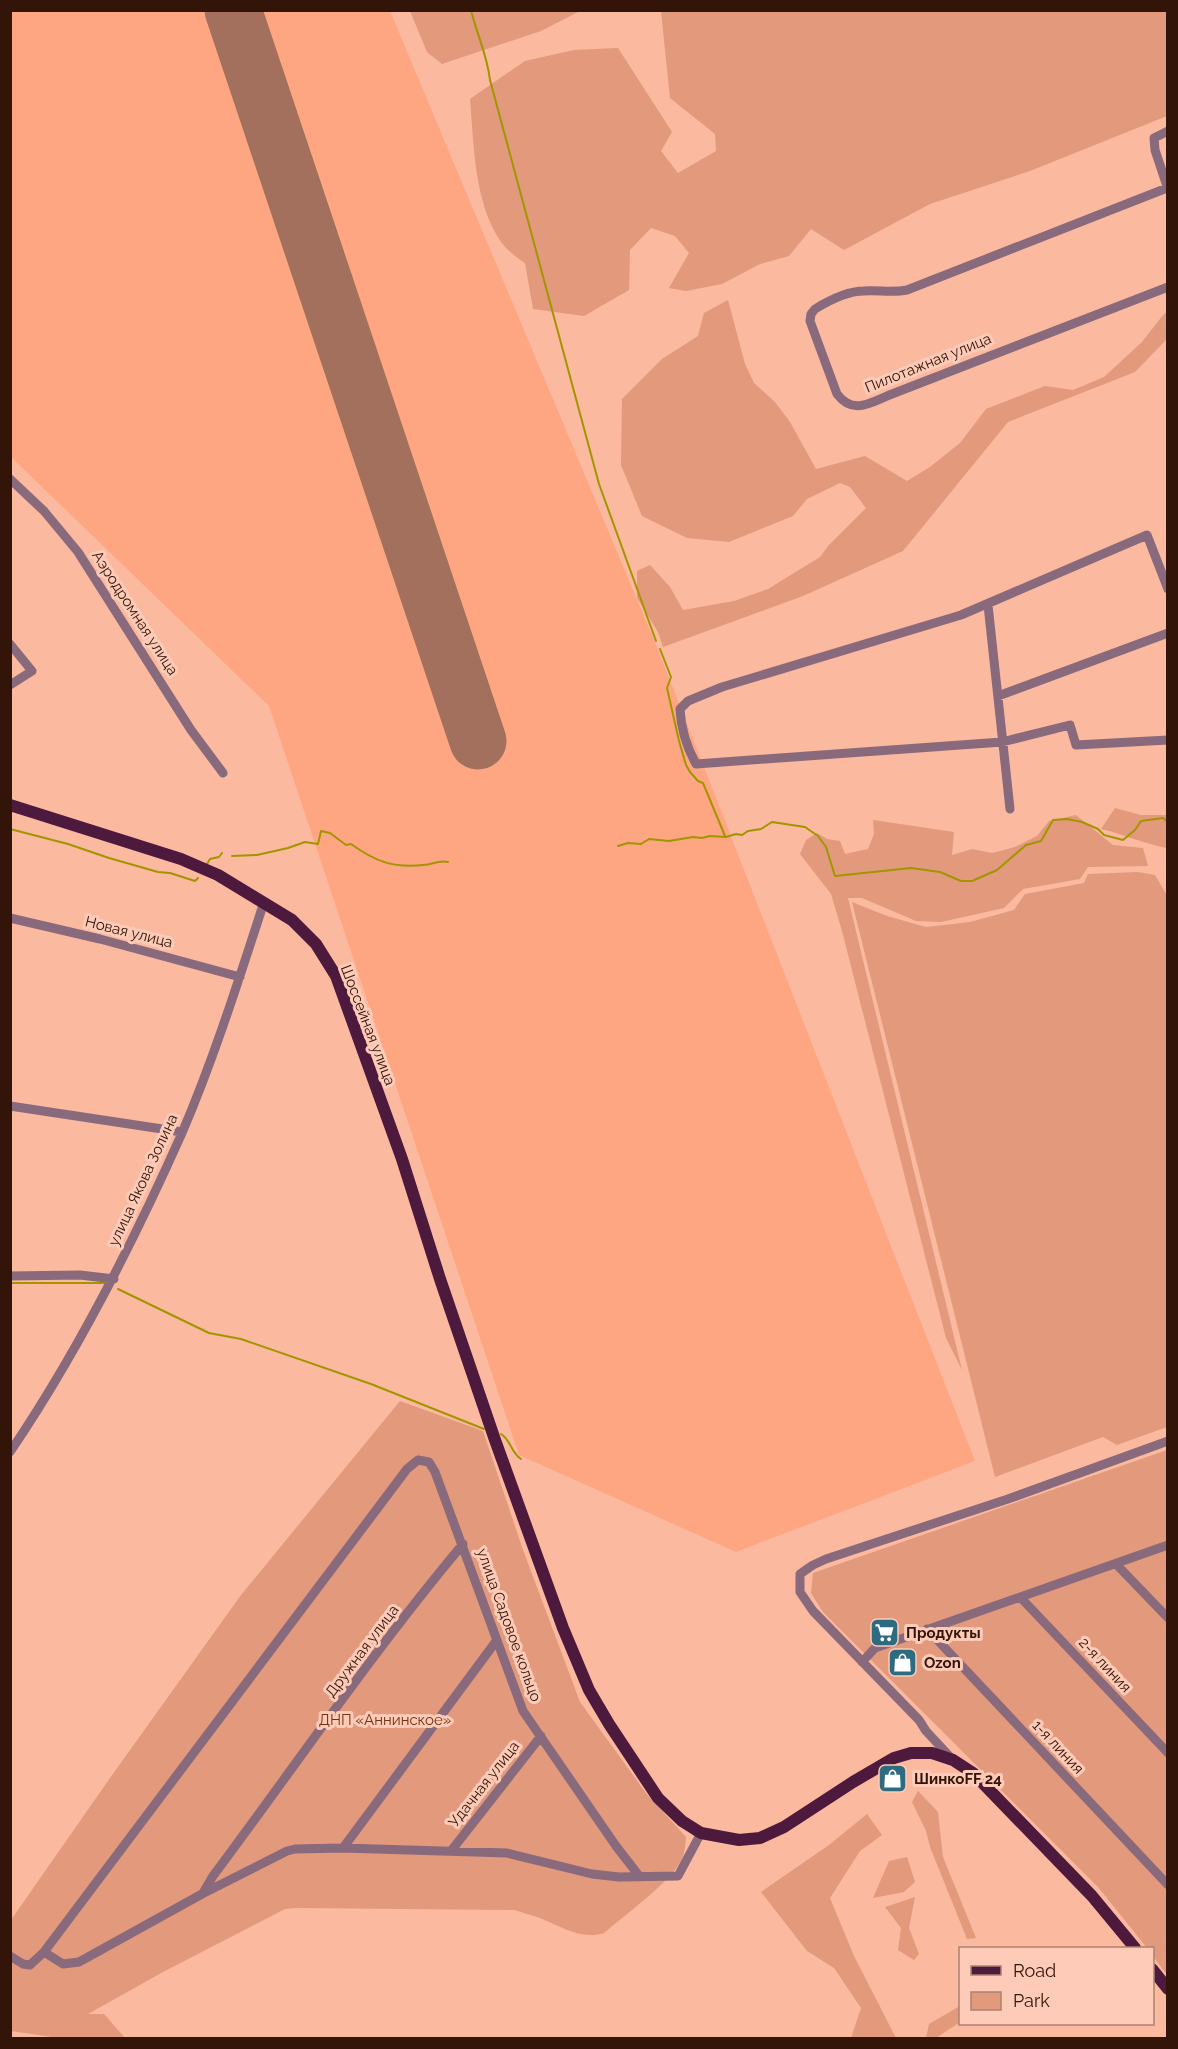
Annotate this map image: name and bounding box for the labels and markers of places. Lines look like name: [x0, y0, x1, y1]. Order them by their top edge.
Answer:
supermarket icon: Продукты: [869, 1617, 901, 1649]
place label: Продукты: [906, 1624, 981, 1642]
shop icon: Ozon: [887, 1647, 919, 1679]
place label: Ozon: [924, 1654, 961, 1672]
shop icon: ШинкоFF 24: [877, 1763, 909, 1795]
place label: ШинкоFF 24: [914, 1770, 1002, 1788]

